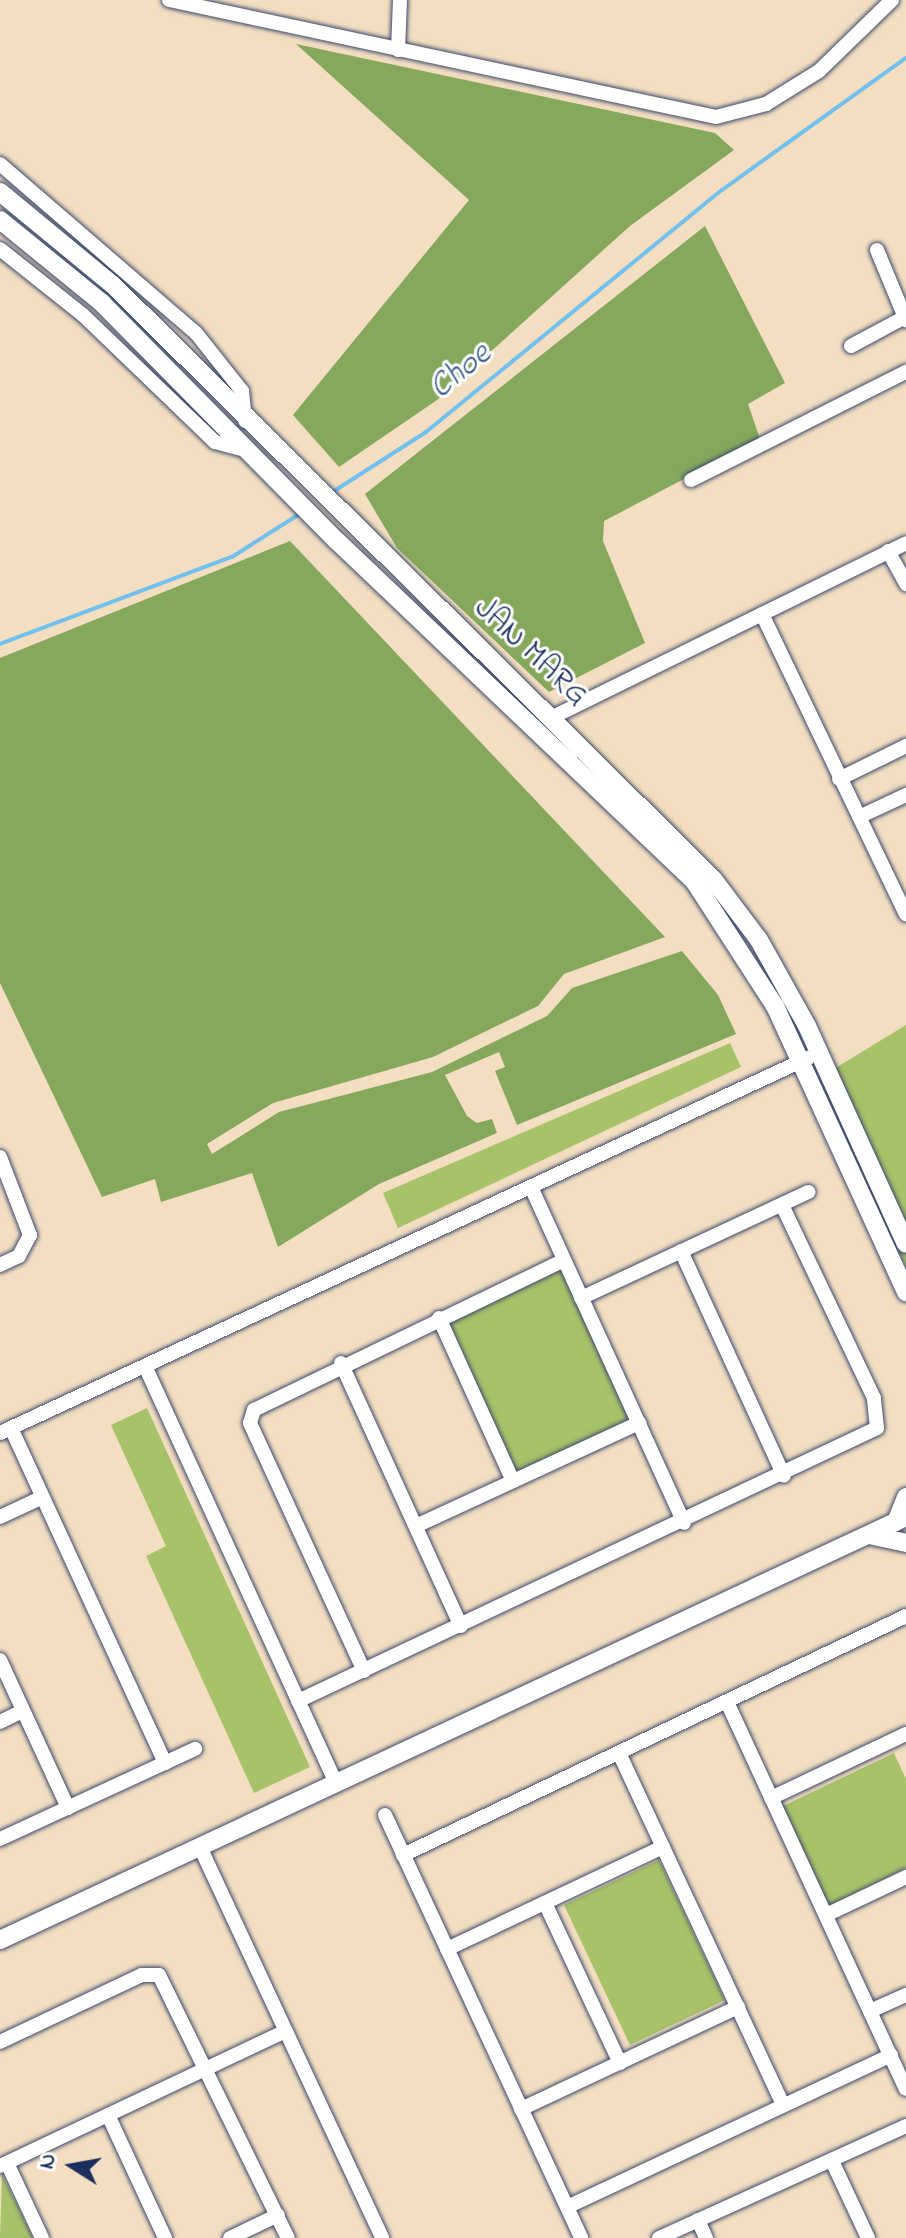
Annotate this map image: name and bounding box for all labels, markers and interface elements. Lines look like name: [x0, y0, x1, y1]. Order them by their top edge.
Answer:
water label: Choe: [422, 335, 500, 409]
street label: JAN MARG: [465, 590, 595, 716]
north arrow: [32, 2126, 112, 2206]
text: N: [31, 2151, 66, 2172]

